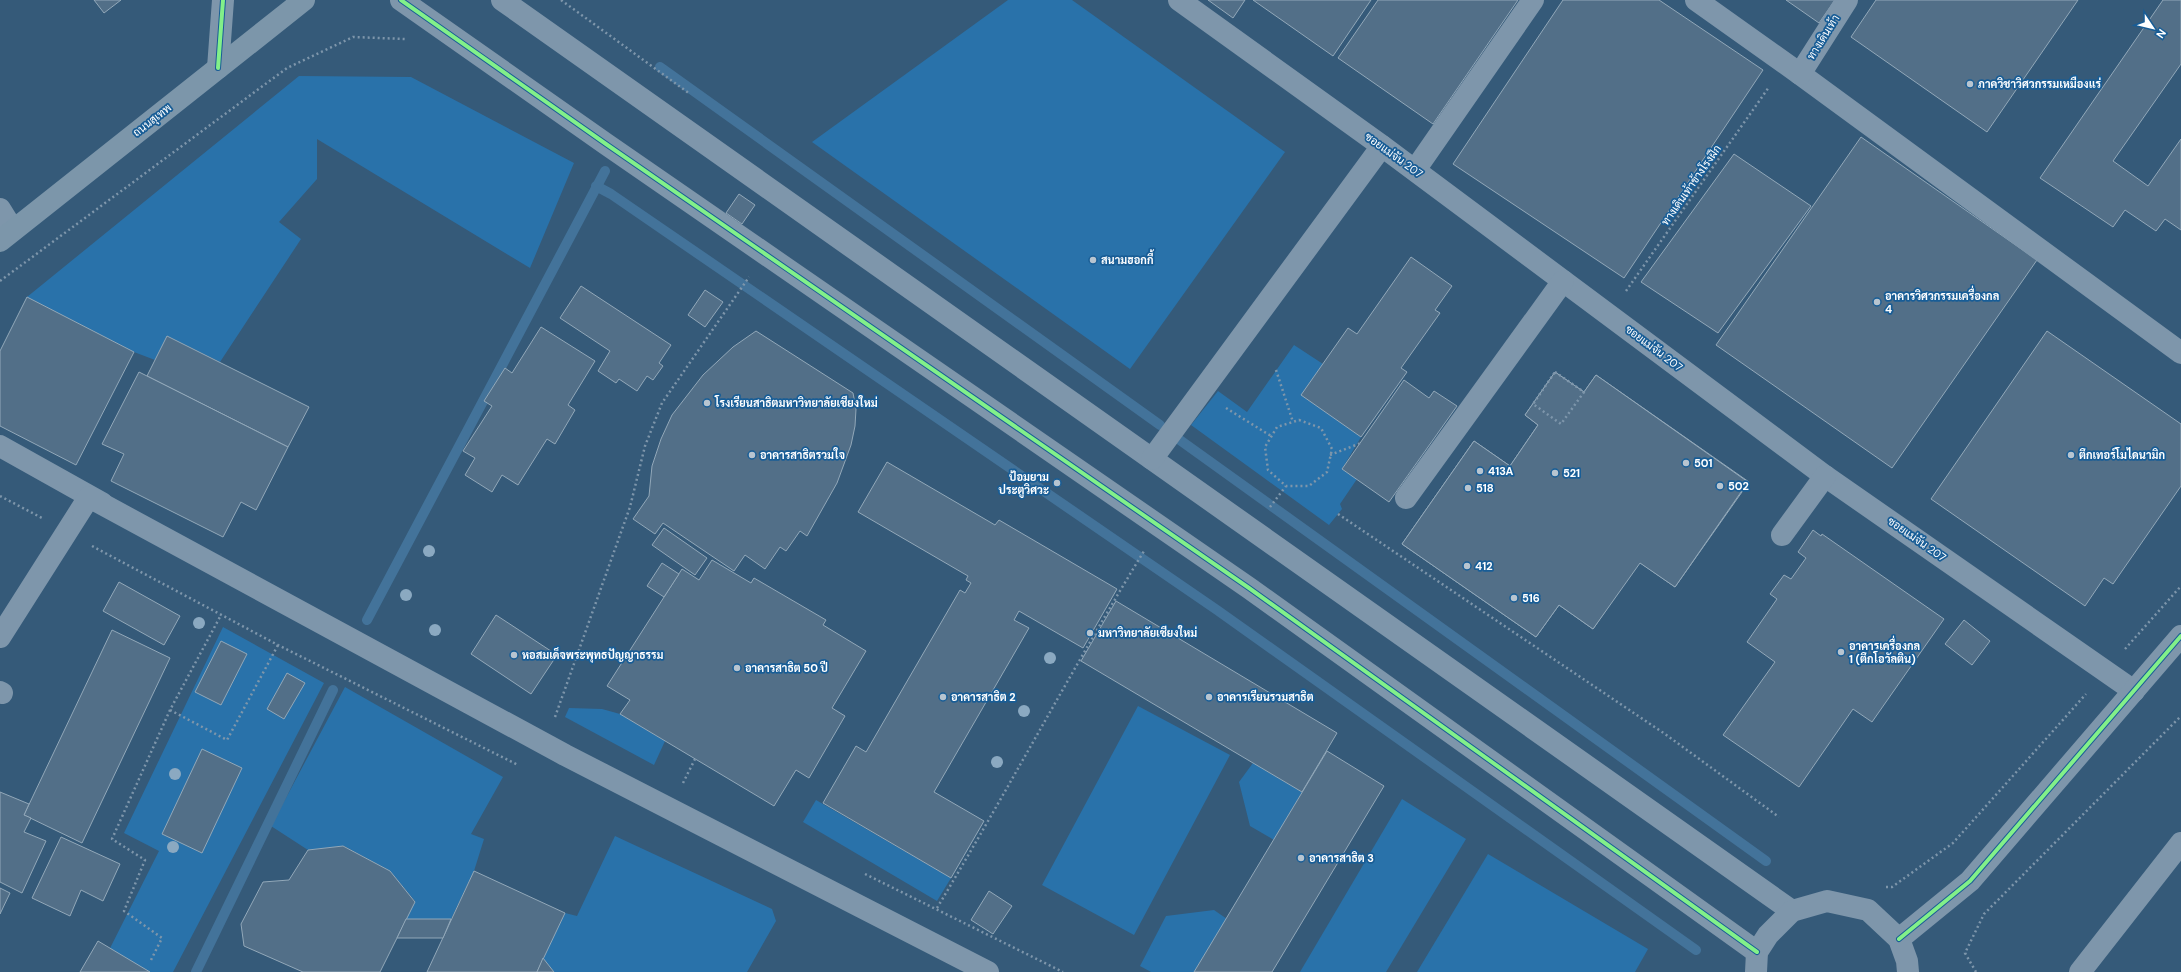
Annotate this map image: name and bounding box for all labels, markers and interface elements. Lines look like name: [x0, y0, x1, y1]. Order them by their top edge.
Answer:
north arrow: [2133, 8, 2173, 48]
street label: ทางเดินเท้า: [1804, 12, 1842, 62]
text: N: [2153, 26, 2169, 41]
place label: ภาควิชาวิศวกรรมเหมืองแร่: [1978, 76, 2101, 91]
marker: ภาควิชาวิศวกรรมเหมืองแร่: [1965, 79, 1975, 89]
street label: ถนนสุเทพ: [130, 100, 175, 141]
street label: ซอยแม่จัน 207: [1362, 129, 1426, 181]
street label: ทางเดินเท้าข้างโรงฝึก: [1657, 142, 1724, 228]
place label: สนามฮอกกี้: [1101, 249, 1155, 267]
marker: สนามฮอกกี้: [1088, 255, 1098, 265]
place label: อาคารวิศวกรรมเครื่องกล 4: [1885, 285, 1999, 316]
marker: อาคารวิศวกรรมเครื่องกล 4: [1872, 297, 1882, 307]
street label: ซอยแม่จัน 207: [1623, 322, 1686, 374]
place label: โรงเรียนสาธิตมหาวิทยาลัยเชียงใหม่: [714, 395, 878, 410]
marker: โรงเรียนสาธิตมหาวิทยาลัยเชียงใหม่: [702, 398, 712, 408]
place label: อาคารสาธิตรวมใจ: [760, 447, 845, 462]
place label: ตึกเทอร์โมไดนามิก: [2079, 447, 2165, 462]
marker: อาคารสาธิตรวมใจ: [747, 450, 757, 460]
marker: ตึกเทอร์โมไดนามิก: [2066, 450, 2076, 460]
place label: 501: [1694, 456, 1713, 470]
marker: 501: [1681, 458, 1691, 468]
place label: 413A: [1488, 464, 1513, 478]
marker: 413A: [1475, 466, 1485, 476]
place label: 521: [1563, 466, 1580, 480]
marker: 521: [1550, 468, 1560, 478]
place label: ป้อมยาม ประตูวิศวะ: [999, 470, 1049, 498]
marker: ป้อมยาม ประตูวิศวะ: [1052, 478, 1062, 488]
place label: 502: [1728, 479, 1749, 493]
place label: 518: [1476, 481, 1494, 495]
marker: 502: [1715, 481, 1725, 491]
marker: 518: [1463, 483, 1473, 493]
street label: ซอยแม่จัน 207: [1885, 514, 1949, 564]
place label: 412: [1475, 559, 1493, 573]
marker: 412: [1462, 561, 1472, 571]
place label: 516: [1522, 591, 1540, 605]
marker: 516: [1509, 593, 1519, 603]
place label: มหาวิทยาลัยเชียงใหม่: [1098, 625, 1197, 640]
marker: มหาวิทยาลัยเชียงใหม่: [1085, 628, 1095, 638]
place label: อาคารเครื่องกล 1 (ตึกโอวัลติน): [1849, 635, 1920, 666]
place label: หอสมเด็จพระพุทธปัญญาธรรม: [522, 647, 664, 663]
marker: อาคารเครื่องกล 1 (ตึกโอวัลติน): [1836, 647, 1846, 657]
marker: หอสมเด็จพระพุทธปัญญาธรรม: [509, 650, 519, 660]
place label: อาคารสาธิต 50 ปี: [745, 660, 828, 675]
marker: อาคารสาธิต 50 ปี: [732, 663, 742, 673]
place label: อาคารเรียนรวมสาธิต: [1217, 689, 1314, 704]
place label: อาคารสาธิต 2: [951, 690, 1016, 704]
marker: อาคารสาธิต 2: [938, 692, 948, 702]
marker: อาคารเรียนรวมสาธิต: [1204, 692, 1214, 702]
place label: อาคารสาธิต 3: [1309, 851, 1374, 865]
marker: อาคารสาธิต 3: [1296, 853, 1306, 863]

